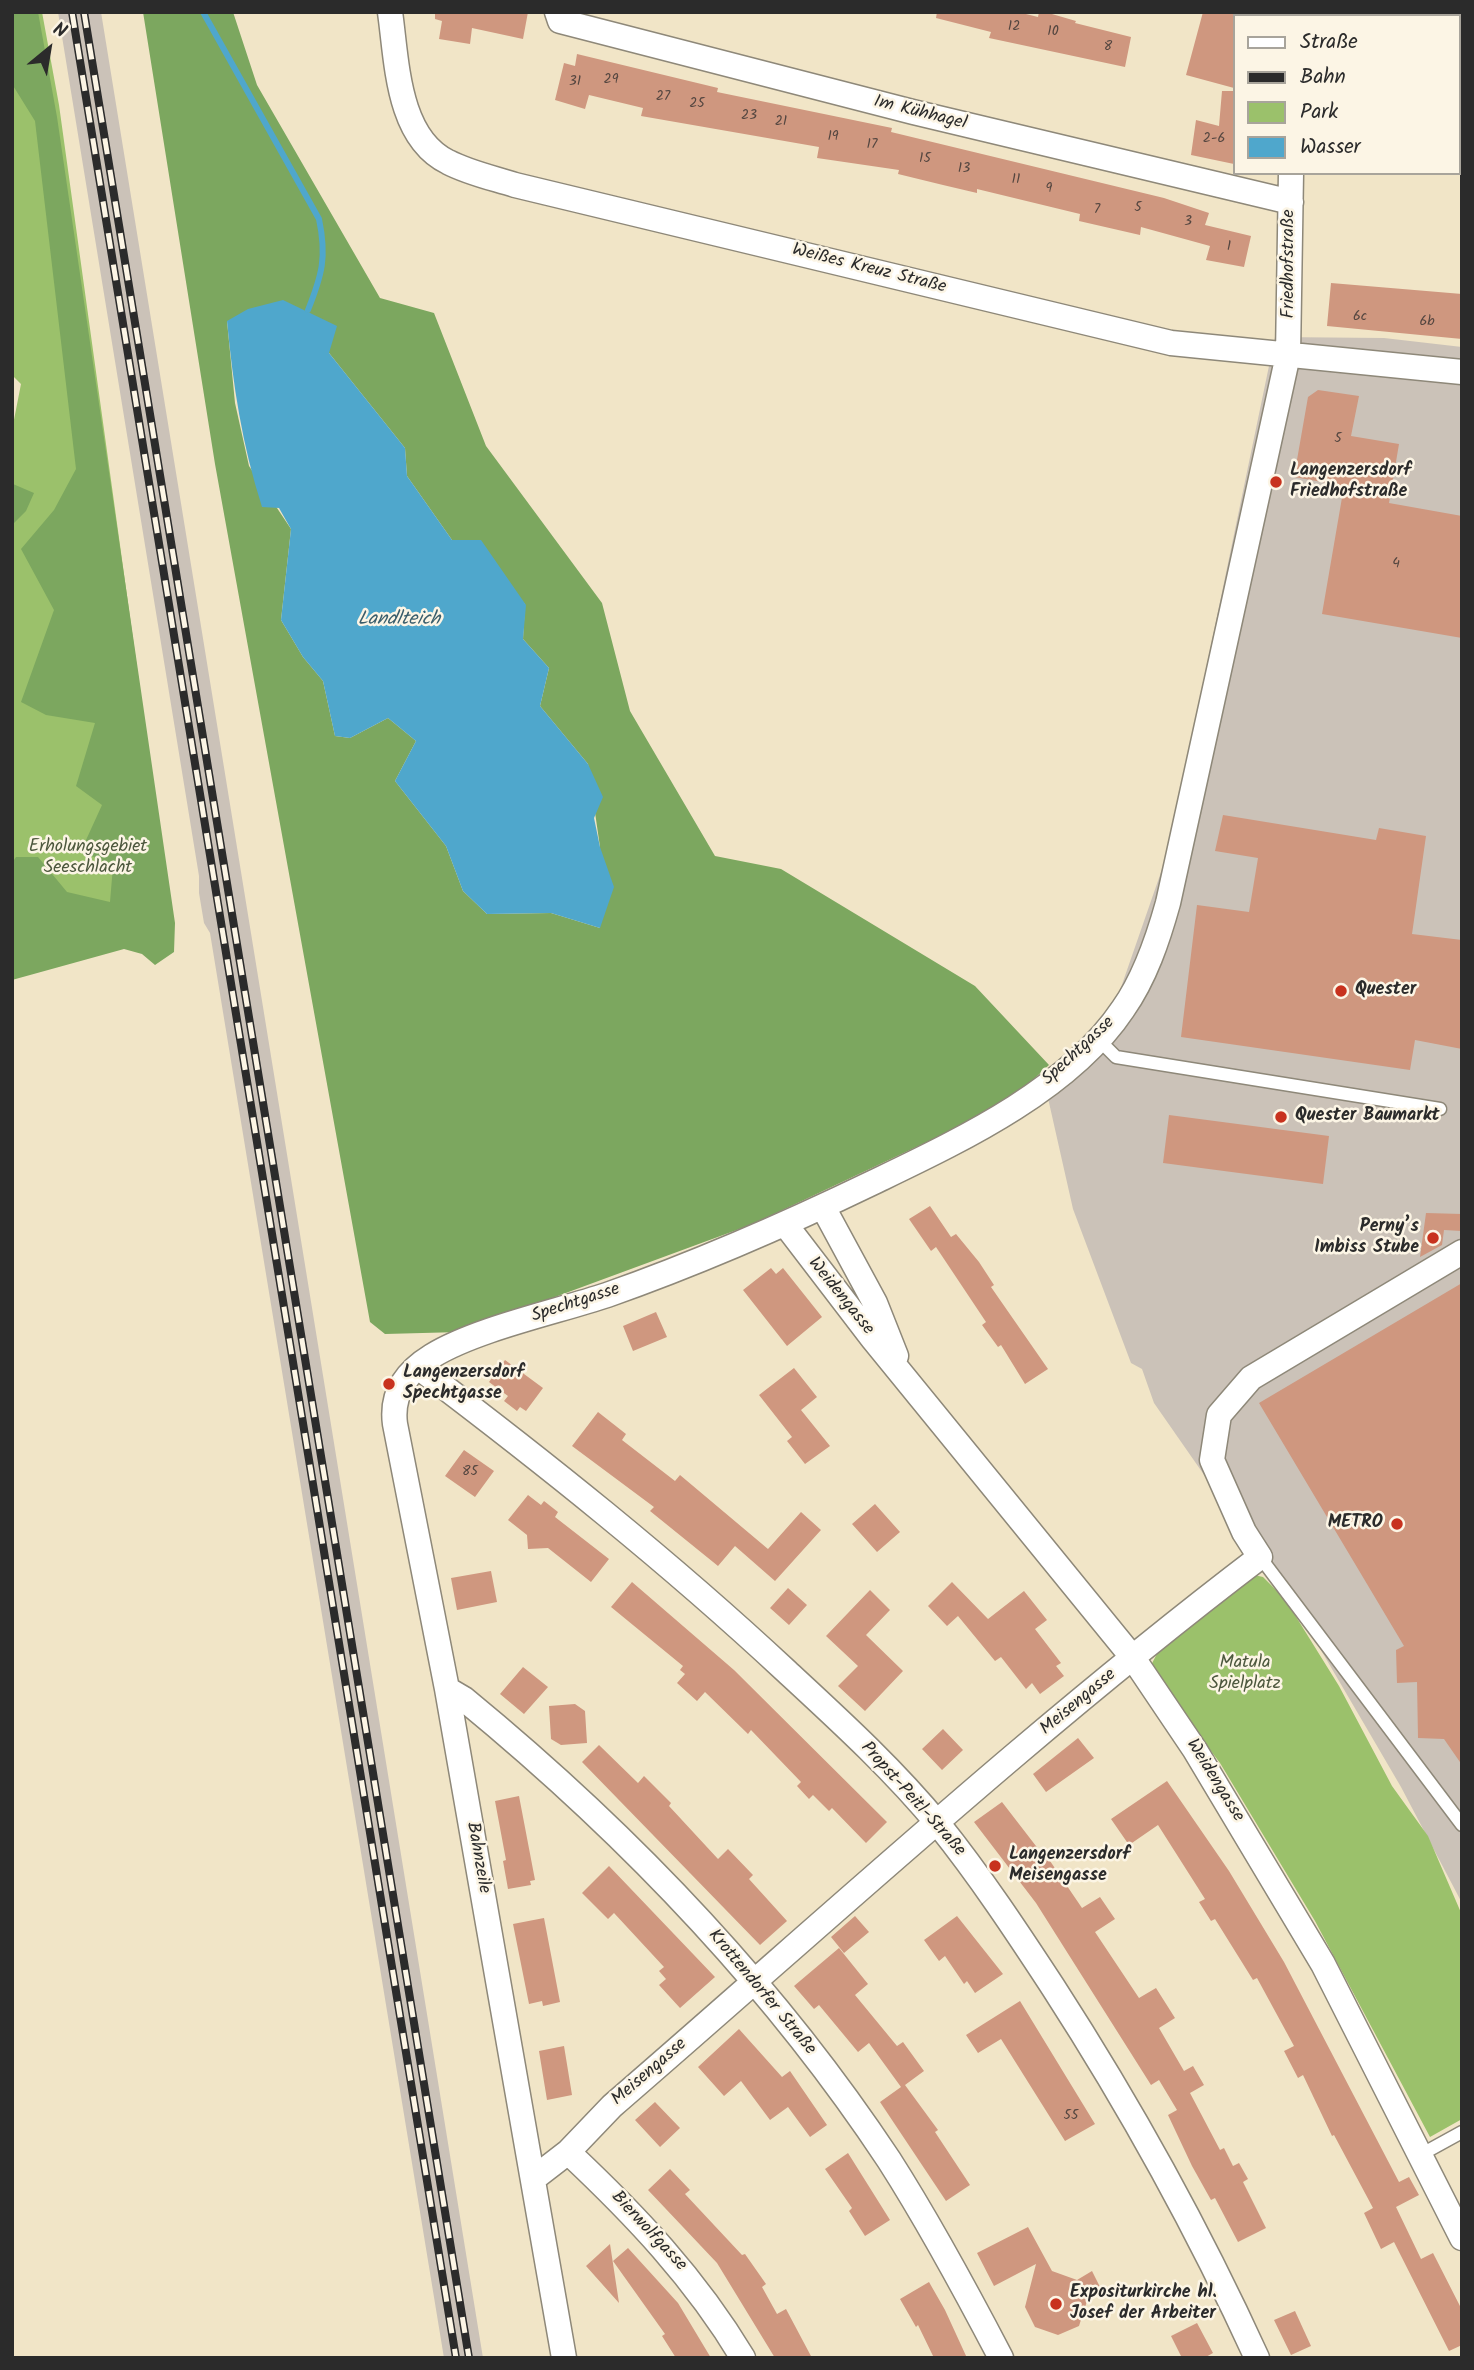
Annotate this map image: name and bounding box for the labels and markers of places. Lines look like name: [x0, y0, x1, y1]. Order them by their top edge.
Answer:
place label: Langenzersdorf Friedhofstraße: [1290, 461, 1411, 504]
marker: Langenzersdorf Friedhofstraße: [1268, 474, 1284, 490]
place label: Quester: [1355, 980, 1416, 1002]
marker: Quester: [1333, 983, 1349, 999]
place label: Quester Baumarkt: [1295, 1106, 1440, 1128]
marker: Quester Baumarkt: [1273, 1109, 1289, 1125]
place label: Perny’s Imbiss Stube: [1314, 1217, 1419, 1260]
marker: Perny’s Imbiss Stube: [1425, 1230, 1441, 1246]
place label: Langenzersdorf Spechtgasse: [403, 1363, 524, 1406]
marker: Langenzersdorf Spechtgasse: [381, 1376, 397, 1392]
place label: METRO: [1328, 1513, 1383, 1535]
marker: METRO: [1389, 1516, 1405, 1532]
place label: Langenzersdorf Meisengasse: [1009, 1845, 1130, 1888]
marker: Langenzersdorf Meisengasse: [987, 1858, 1003, 1874]
place label: Expositurkirche hl. Josef der Arbeiter: [1070, 2283, 1217, 2326]
marker: Expositurkirche hl. Josef der Arbeiter: [1048, 2296, 1064, 2312]

